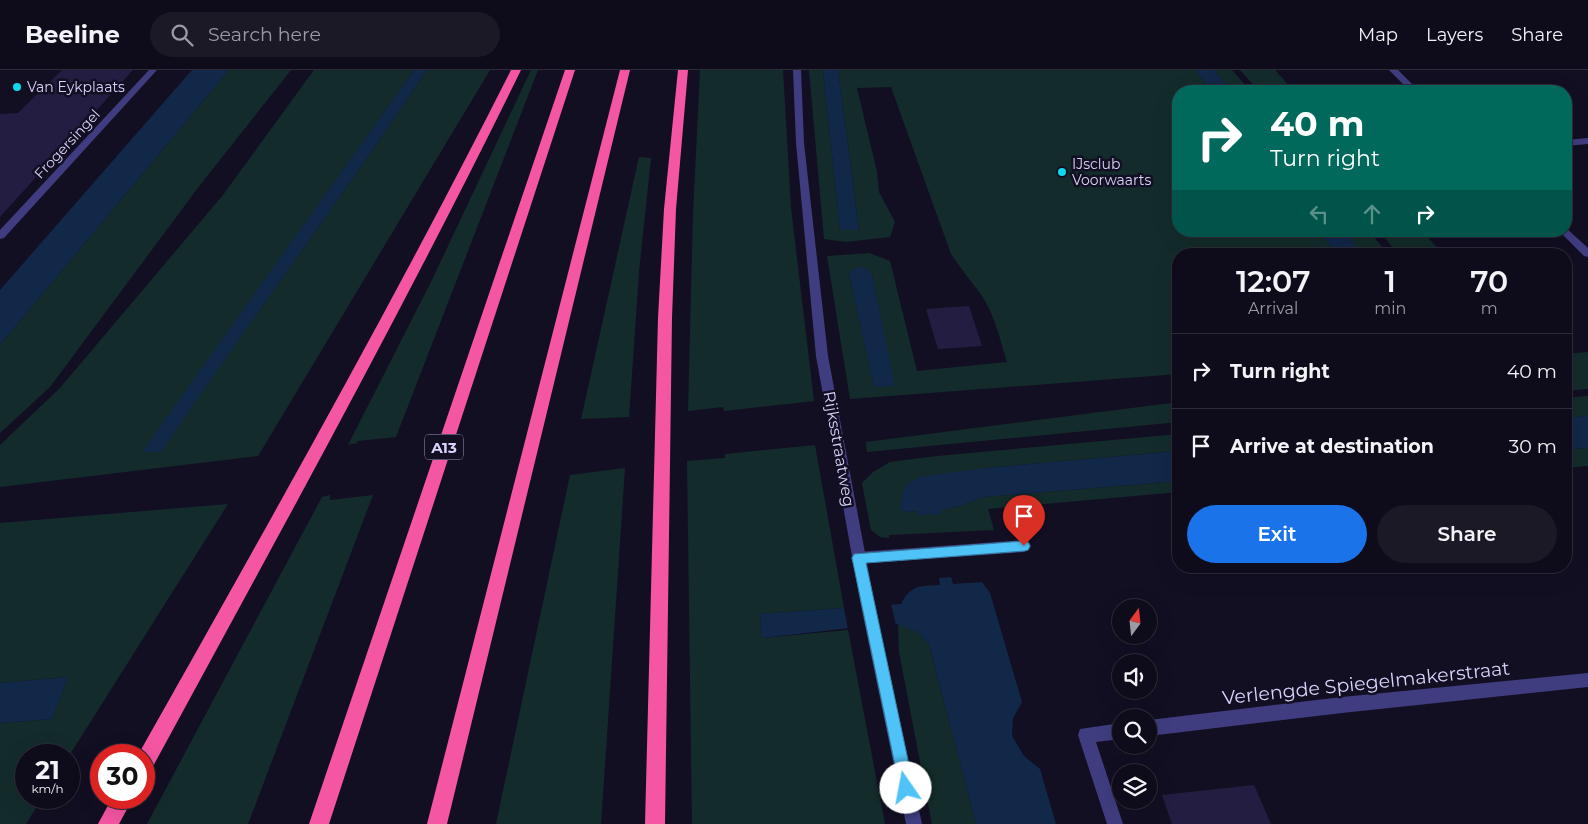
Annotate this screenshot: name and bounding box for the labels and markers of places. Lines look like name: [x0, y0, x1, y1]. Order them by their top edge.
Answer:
place label: Van Eykplaats: [27, 78, 125, 96]
marker: Van Eykplaats: [11, 81, 23, 93]
place label: IJsclub Voorwaarts: [1072, 155, 1151, 189]
marker: IJsclub Voorwaarts: [1056, 166, 1068, 178]
pin: [1003, 495, 1045, 546]

